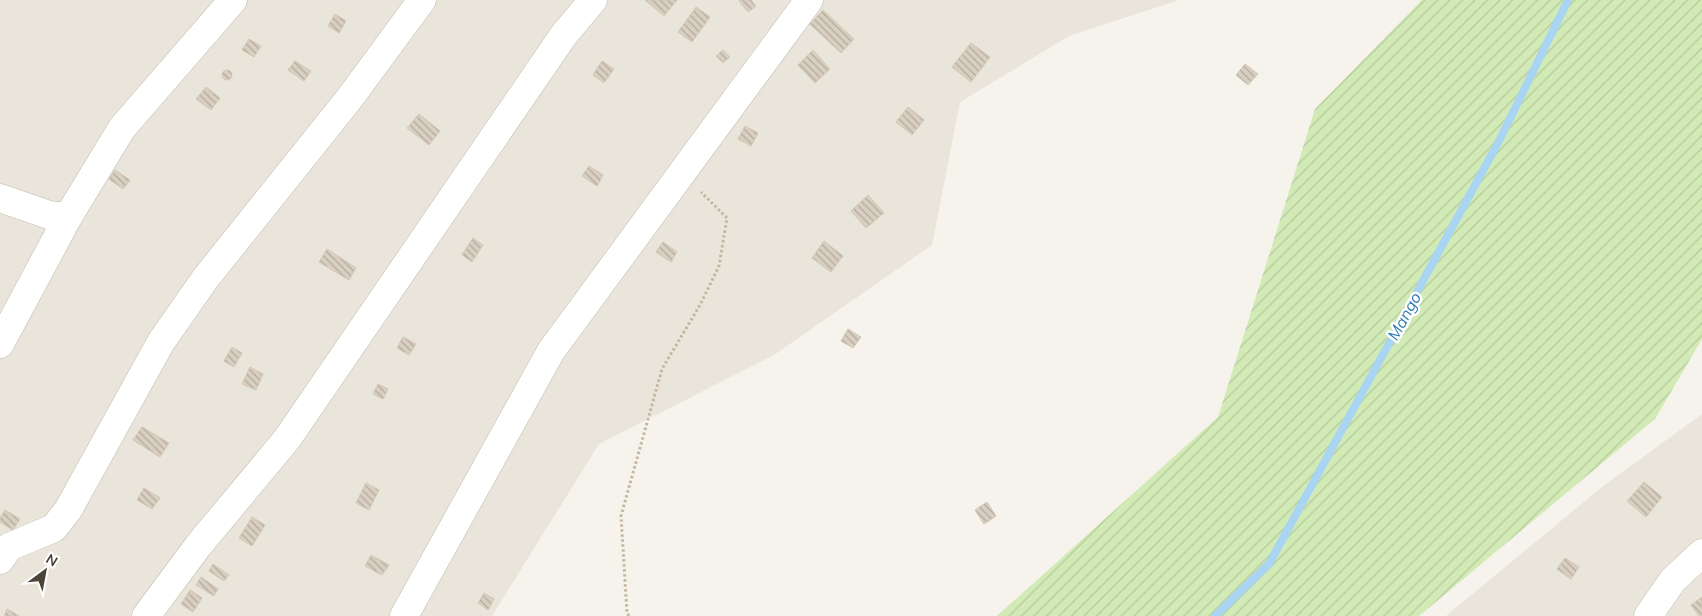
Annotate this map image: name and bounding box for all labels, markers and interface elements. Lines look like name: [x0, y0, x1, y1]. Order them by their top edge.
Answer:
water label: Mango: [1383, 289, 1425, 343]
north arrow: [20, 546, 70, 596]
text: N: [43, 550, 61, 570]

